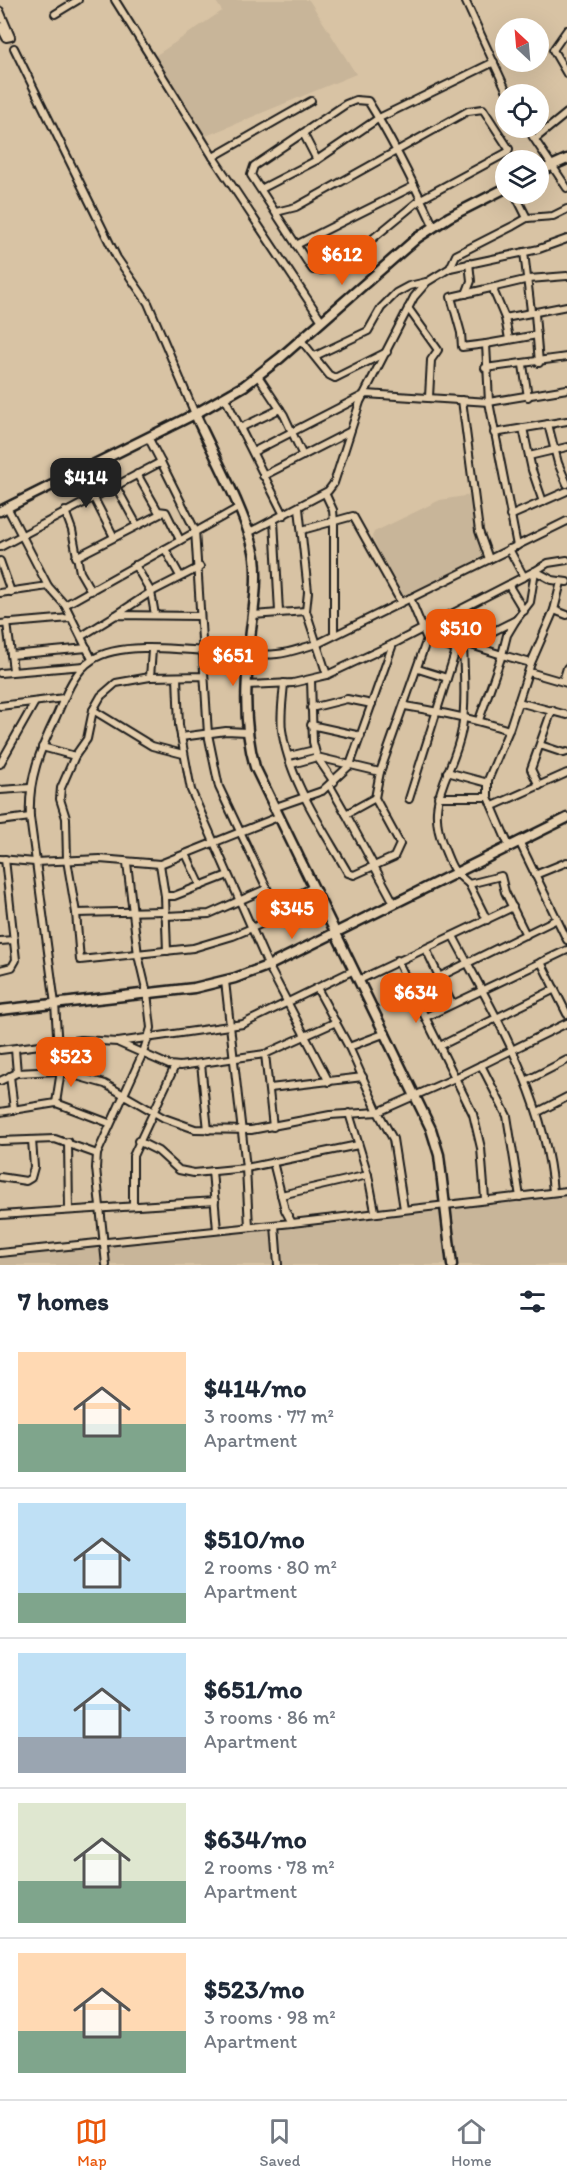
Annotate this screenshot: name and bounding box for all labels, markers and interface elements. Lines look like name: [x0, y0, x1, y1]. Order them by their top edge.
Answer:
north arrow: [495, 18, 549, 72]
map controls: [495, 18, 549, 204]
button: locate: [495, 84, 549, 138]
button: layers: [495, 150, 549, 204]
pin: $612: [306, 235, 378, 286]
text: $612: [322, 242, 362, 266]
pin: $414: [50, 458, 122, 509]
text: $414: [64, 465, 108, 489]
pin: $510: [425, 609, 497, 660]
text: $510: [440, 616, 482, 640]
pin: $651: [197, 636, 269, 687]
text: $651: [213, 643, 253, 667]
pin: $345: [256, 889, 328, 940]
text: $345: [270, 896, 314, 920]
pin: $634: [380, 973, 452, 1024]
text: $634: [394, 980, 438, 1004]
pin: $523: [35, 1037, 107, 1088]
text: $523: [50, 1044, 92, 1068]
text: 7 homes: [18, 1285, 109, 1317]
icon: filters: [516, 1285, 549, 1318]
text: $414/mo: [204, 1372, 307, 1404]
icon: home: [66, 1376, 138, 1448]
text: 3 rooms · 77 m²: [204, 1404, 334, 1428]
text: Apartment: [204, 1428, 297, 1452]
text: $510/mo: [204, 1523, 305, 1555]
icon: home: [66, 1527, 138, 1599]
text: 2 rooms · 80 m²: [204, 1555, 337, 1579]
text: Apartment: [204, 1579, 297, 1603]
text: $651/mo: [204, 1673, 303, 1705]
icon: home: [66, 1677, 138, 1749]
text: 3 rooms · 86 m²: [204, 1705, 336, 1729]
text: Apartment: [204, 1729, 297, 1753]
text: $634/mo: [204, 1823, 307, 1855]
icon: home: [66, 1827, 138, 1899]
text: 2 rooms · 78 m²: [204, 1855, 335, 1879]
text: Apartment: [204, 1879, 297, 1903]
text: $523/mo: [204, 1973, 305, 2005]
icon: home: [66, 1977, 138, 2049]
text: 3 rooms · 98 m²: [204, 2005, 336, 2029]
text: Apartment: [204, 2029, 297, 2053]
tab: Map: [75, 2115, 108, 2170]
tab: Saved: [259, 2115, 300, 2170]
tab: Home: [451, 2115, 492, 2170]

